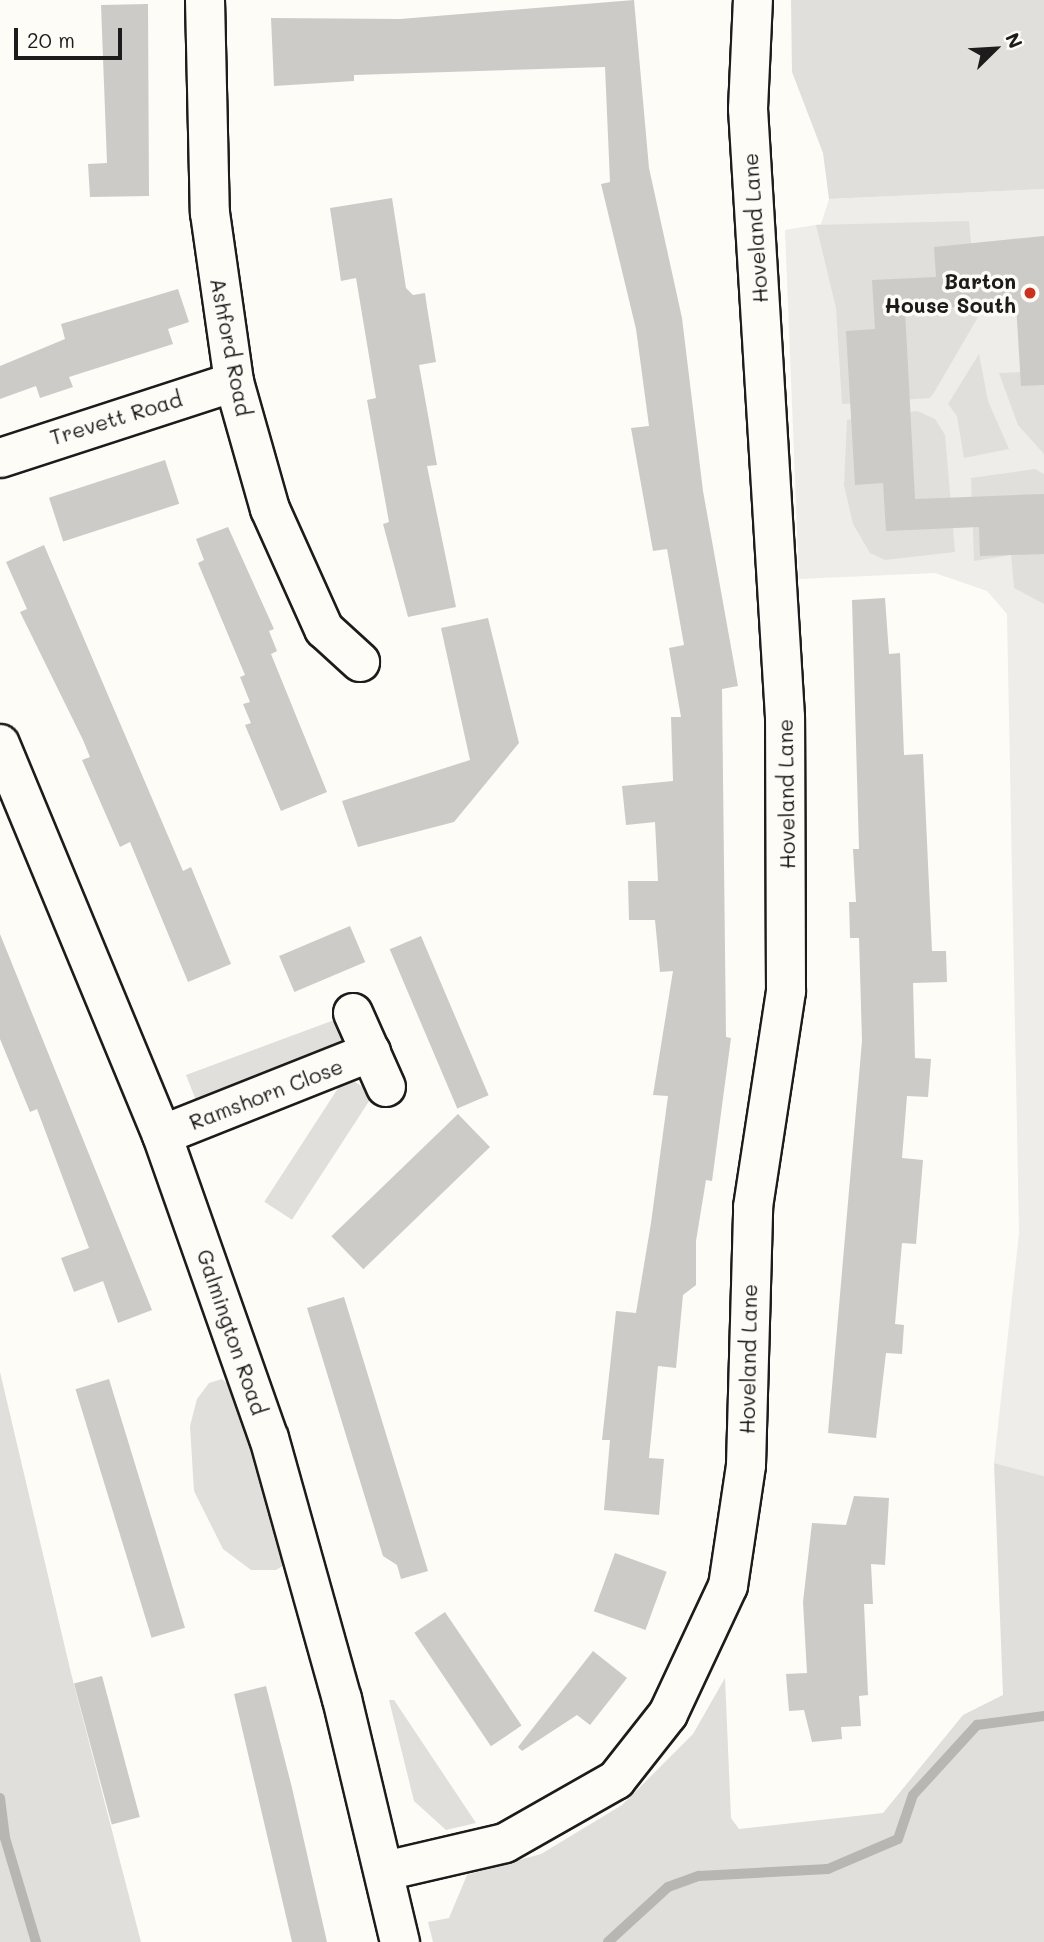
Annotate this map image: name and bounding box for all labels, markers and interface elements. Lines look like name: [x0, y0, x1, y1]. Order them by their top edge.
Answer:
scale bar: [18, 14, 126, 58]
north arrow: [960, 14, 1030, 84]
text: 20 m: [27, 26, 75, 53]
text: N: [1000, 29, 1029, 52]
street label: Hoveland Lane: [737, 152, 773, 304]
place label: Barton House South: [884, 268, 1016, 318]
street label: Ashford Road: [205, 276, 257, 418]
marker: Barton House South: [1022, 285, 1038, 301]
street label: Trevett Road: [47, 386, 185, 450]
street label: Hoveland Lane: [772, 719, 800, 869]
street label: Ramshorn Close: [186, 1053, 346, 1135]
street label: Galmington Road: [192, 1246, 272, 1418]
street label: Hoveland Lane: [734, 1284, 762, 1434]

